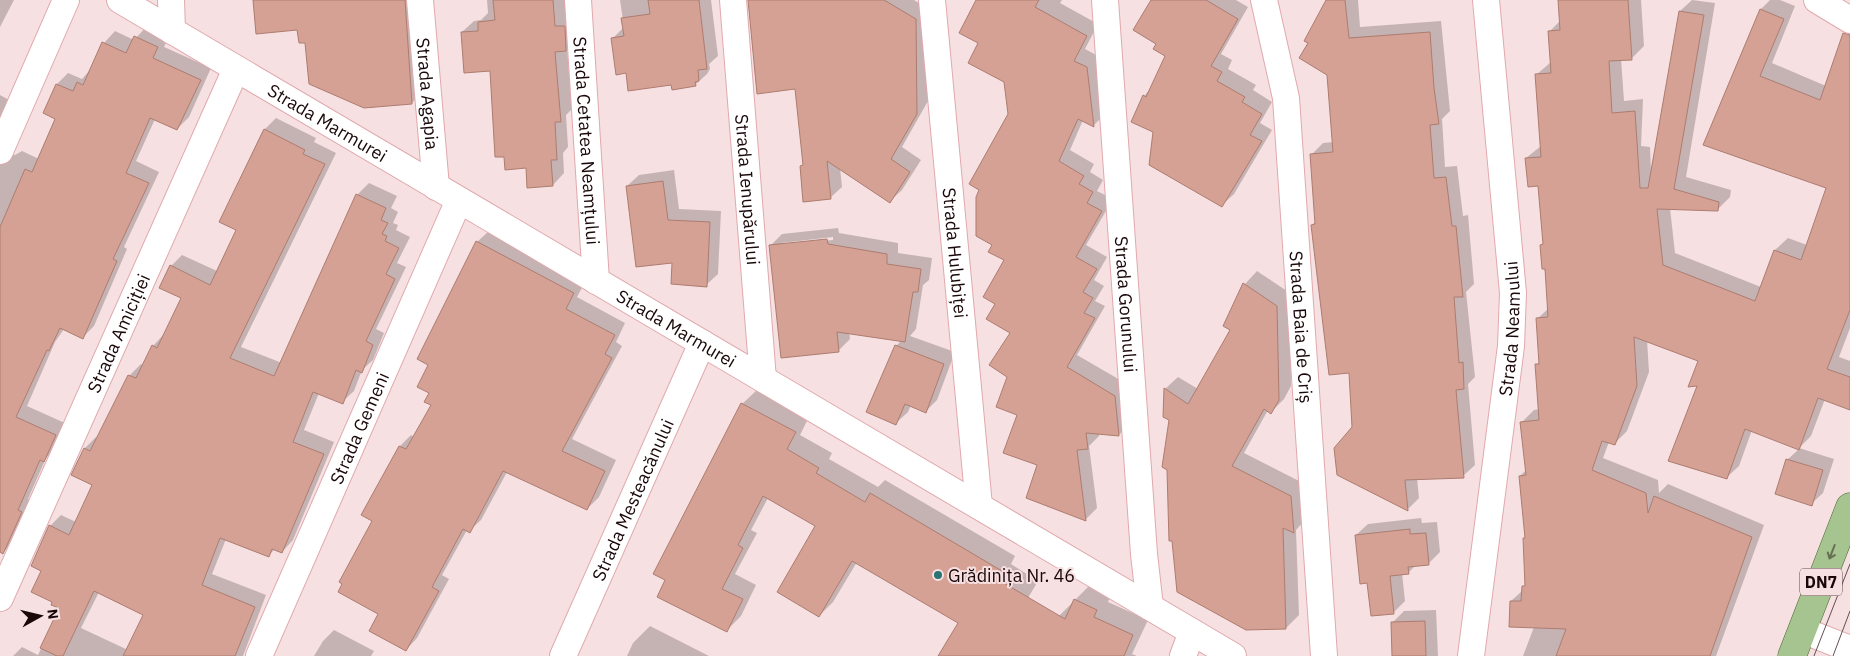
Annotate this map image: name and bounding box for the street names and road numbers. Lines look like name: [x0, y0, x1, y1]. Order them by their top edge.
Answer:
street label: Strada Cetatea Neamțului: [569, 36, 605, 245]
street label: Strada Agapia: [412, 37, 444, 151]
street label: Strada Marmurei: [264, 78, 392, 167]
street label: Strada Ienupărului: [731, 113, 765, 266]
street label: Strada Hulubiței: [938, 187, 973, 319]
street label: Strada Gorunului: [1110, 235, 1143, 373]
street label: Strada Baia de Criș: [1285, 250, 1318, 404]
street label: Strada Neamului: [1493, 260, 1525, 397]
street label: Strada Amiciției: [82, 270, 155, 396]
street label: Strada Marmurei: [613, 284, 741, 372]
street label: Strada Gemeni: [324, 368, 394, 488]
street label: Strada Mesteacănului: [586, 415, 678, 584]
road number: DN7: [1800, 568, 1842, 596]

